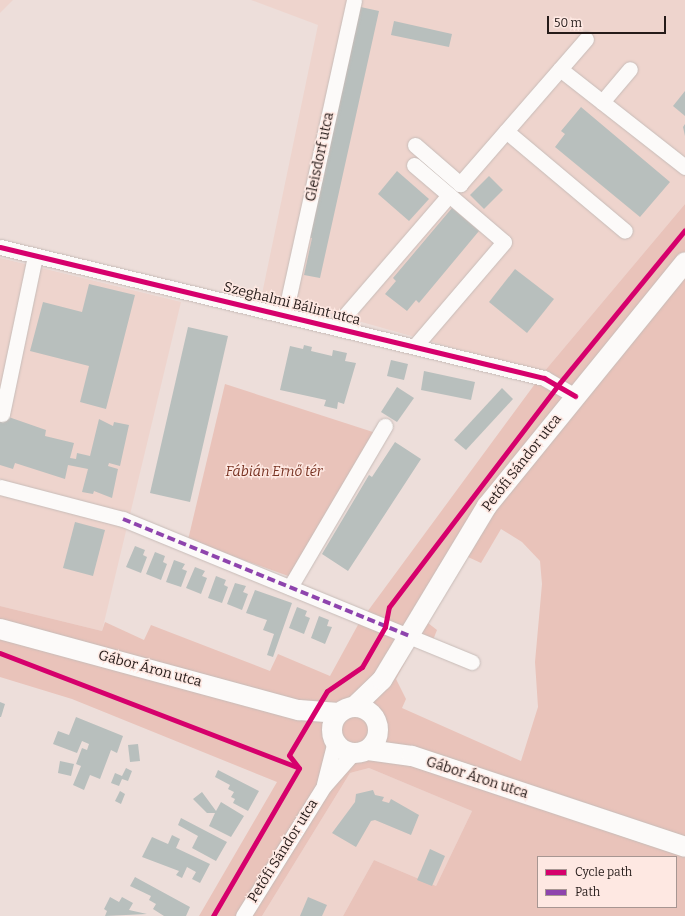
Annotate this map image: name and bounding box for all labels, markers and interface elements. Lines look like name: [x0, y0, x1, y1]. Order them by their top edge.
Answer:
scale bar: [549, 8, 668, 34]
text: 50 m: [554, 16, 582, 30]
street label: Gleisdorf utca: [302, 111, 338, 203]
street label: Szeghalmi Bálint utca: [222, 279, 362, 329]
street label: Petőfi Sándor utca: [479, 411, 565, 515]
park label: Fábián Ernő tér: [226, 464, 322, 480]
street label: Gábor Áron utca: [96, 647, 204, 691]
street label: Gábor Áron utca: [424, 754, 530, 802]
street label: Petőfi Sándor utca: [244, 796, 322, 906]
legend: [537, 856, 677, 908]
text: Cycle path: [575, 865, 632, 879]
text: Path: [575, 885, 600, 899]

